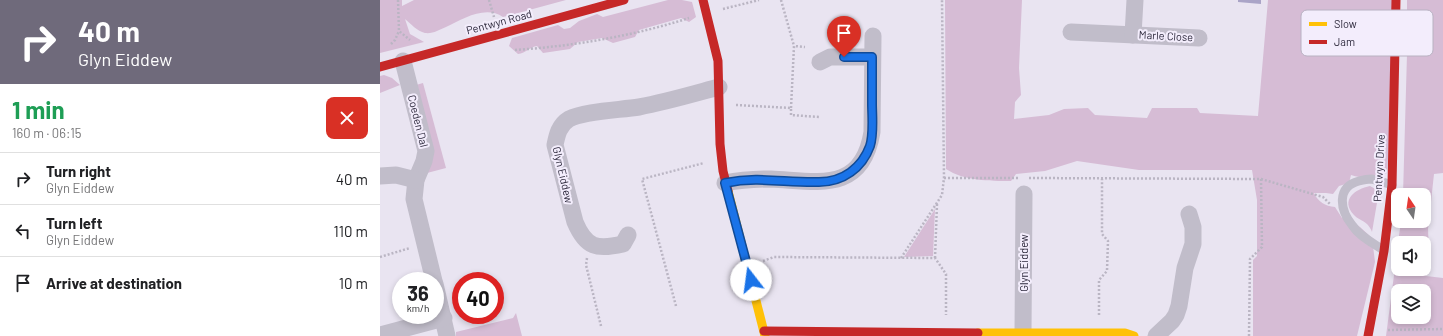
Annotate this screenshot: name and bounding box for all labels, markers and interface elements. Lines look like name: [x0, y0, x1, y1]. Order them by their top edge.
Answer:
street label: Pentwyn Road: [465, 6, 533, 37]
legend: [1301, 10, 1433, 56]
text: 40 m: [78, 14, 140, 48]
icon: right: [12, 16, 64, 68]
pin: [827, 16, 861, 57]
text: Slow: [1334, 17, 1357, 30]
icon: arrive: [833, 22, 855, 44]
street label: Marle Close: [1138, 28, 1194, 43]
text: Jam: [1334, 35, 1355, 48]
text: Glyn Eiddew: [78, 48, 172, 70]
street label: Coeden Dal: [406, 93, 431, 148]
text: 1 min: [12, 95, 65, 124]
button: close: [326, 97, 368, 139]
text: 160 m · 06:15: [12, 125, 82, 141]
street label: Pentwyn Drive: [1370, 134, 1387, 202]
street label: Glyn Eiddew: [551, 145, 576, 204]
text: Turn right: [46, 162, 111, 180]
icon: right: [12, 168, 34, 190]
text: 40 m: [336, 170, 368, 188]
text: Glyn Eiddew: [46, 180, 114, 196]
north arrow: [1391, 188, 1431, 228]
map controls: [1391, 188, 1431, 324]
text: Turn left: [46, 214, 102, 232]
icon: left: [12, 220, 34, 242]
text: 110 m: [334, 222, 368, 240]
text: Glyn Eiddew: [46, 232, 114, 248]
street label: Glyn Eiddew: [1017, 234, 1030, 292]
button: sound: [1391, 236, 1431, 276]
position arrow: [730, 259, 772, 301]
icon: arrive: [12, 272, 34, 294]
speed limit sign: 40: [452, 272, 504, 324]
text: Arrive at destination: [46, 274, 182, 292]
text: 10 m: [339, 274, 368, 292]
text: 36: [407, 281, 429, 305]
button: layers: [1391, 284, 1431, 324]
text: km/h: [407, 302, 429, 314]

